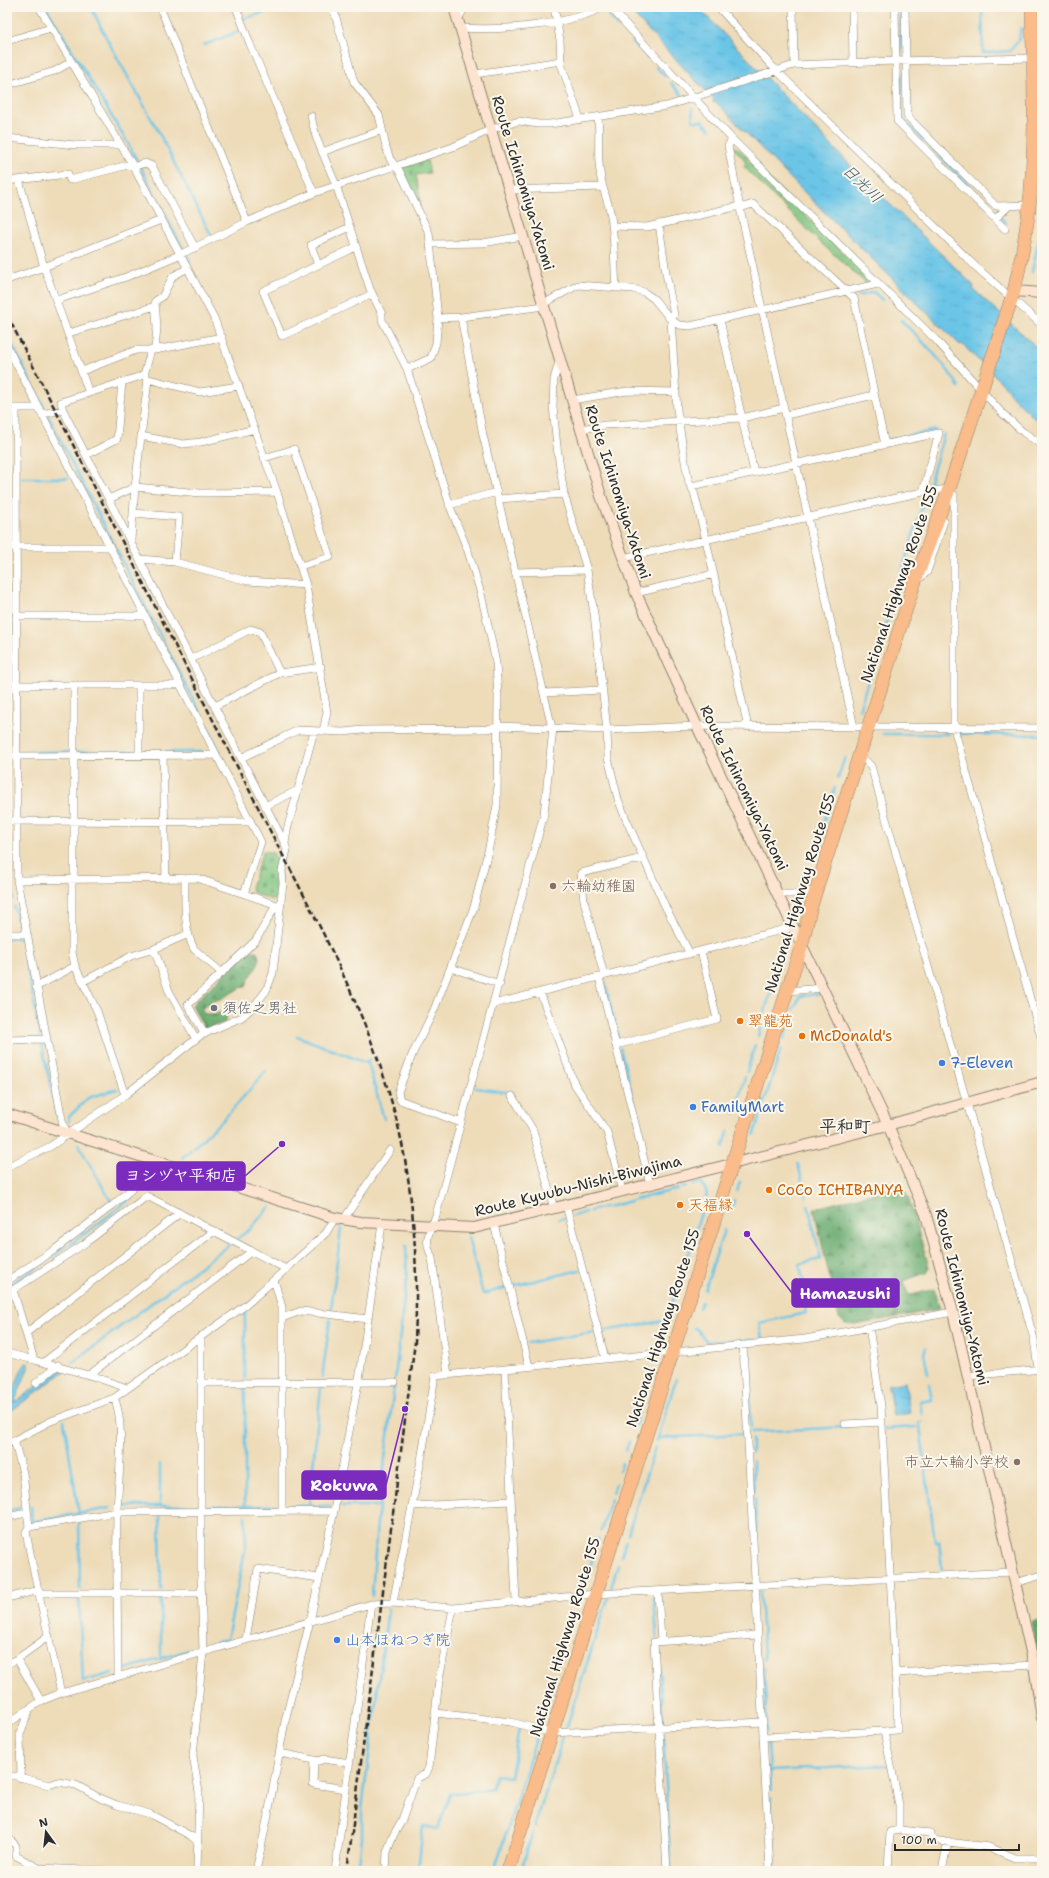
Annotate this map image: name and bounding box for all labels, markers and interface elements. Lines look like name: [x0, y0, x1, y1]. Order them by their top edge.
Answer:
street label: Route Ichinomiya-Yatomi: [487, 93, 559, 273]
water label: 日光川: [838, 159, 887, 208]
street label: Route Ichinomiya-Yatomi: [580, 402, 656, 582]
street label: National Highway Route 155: [856, 483, 942, 685]
street label: Route Ichinomiya-Yatomi: [695, 702, 793, 874]
street label: National Highway Route 155: [760, 791, 840, 995]
place label: 六輪幼稚園: [561, 876, 636, 896]
marker: 六輪幼稚園: [548, 881, 558, 891]
place label: 須佐之男社: [222, 998, 297, 1018]
marker: 須佐之男社: [209, 1003, 219, 1013]
place label: 翠龍苑: [748, 1011, 793, 1031]
marker: 翠龍苑: [735, 1016, 745, 1026]
place label: McDonald's: [810, 1026, 892, 1046]
marker: McDonald's: [797, 1031, 807, 1041]
place label: 7-Eleven: [950, 1053, 1013, 1073]
marker: 7-Eleven: [937, 1058, 947, 1068]
place label: FamilyMart: [701, 1097, 784, 1117]
marker: FamilyMart: [688, 1102, 698, 1112]
district label: 平和町: [820, 1115, 871, 1137]
street label: Route Kyuubu-Nishi-Biwajima: [472, 1150, 684, 1221]
callout: ヨシヅヤ平和店: [117, 1162, 245, 1190]
text: ヨシヅヤ平和店: [125, 1165, 237, 1186]
place label: CoCo ICHIBANYA: [777, 1180, 904, 1200]
marker: CoCo ICHIBANYA: [764, 1185, 774, 1195]
place label: 天福縁: [688, 1195, 733, 1215]
marker: 天福縁: [675, 1200, 685, 1210]
street label: Route Ichinomiya-Yatomi: [930, 1206, 994, 1388]
street label: National Highway Route 155: [621, 1226, 705, 1430]
callout: Hamazushi: [792, 1279, 899, 1307]
text: Hamazushi: [799, 1283, 891, 1304]
place label: 市立六輪小学校: [904, 1452, 1009, 1472]
marker: 市立六輪小学校: [1012, 1457, 1022, 1467]
callout: Rokuwa: [302, 1471, 386, 1499]
text: Rokuwa: [310, 1475, 378, 1496]
street label: National Highway Route 155: [525, 1535, 605, 1739]
place label: 山本ほねつぎ院: [345, 1630, 450, 1650]
marker: 山本ほねつぎ院: [332, 1635, 342, 1645]
north arrow: [26, 1812, 66, 1852]
text: N: [37, 1814, 50, 1831]
scale bar: [895, 1826, 1019, 1852]
text: 100 m: [901, 1832, 937, 1848]

